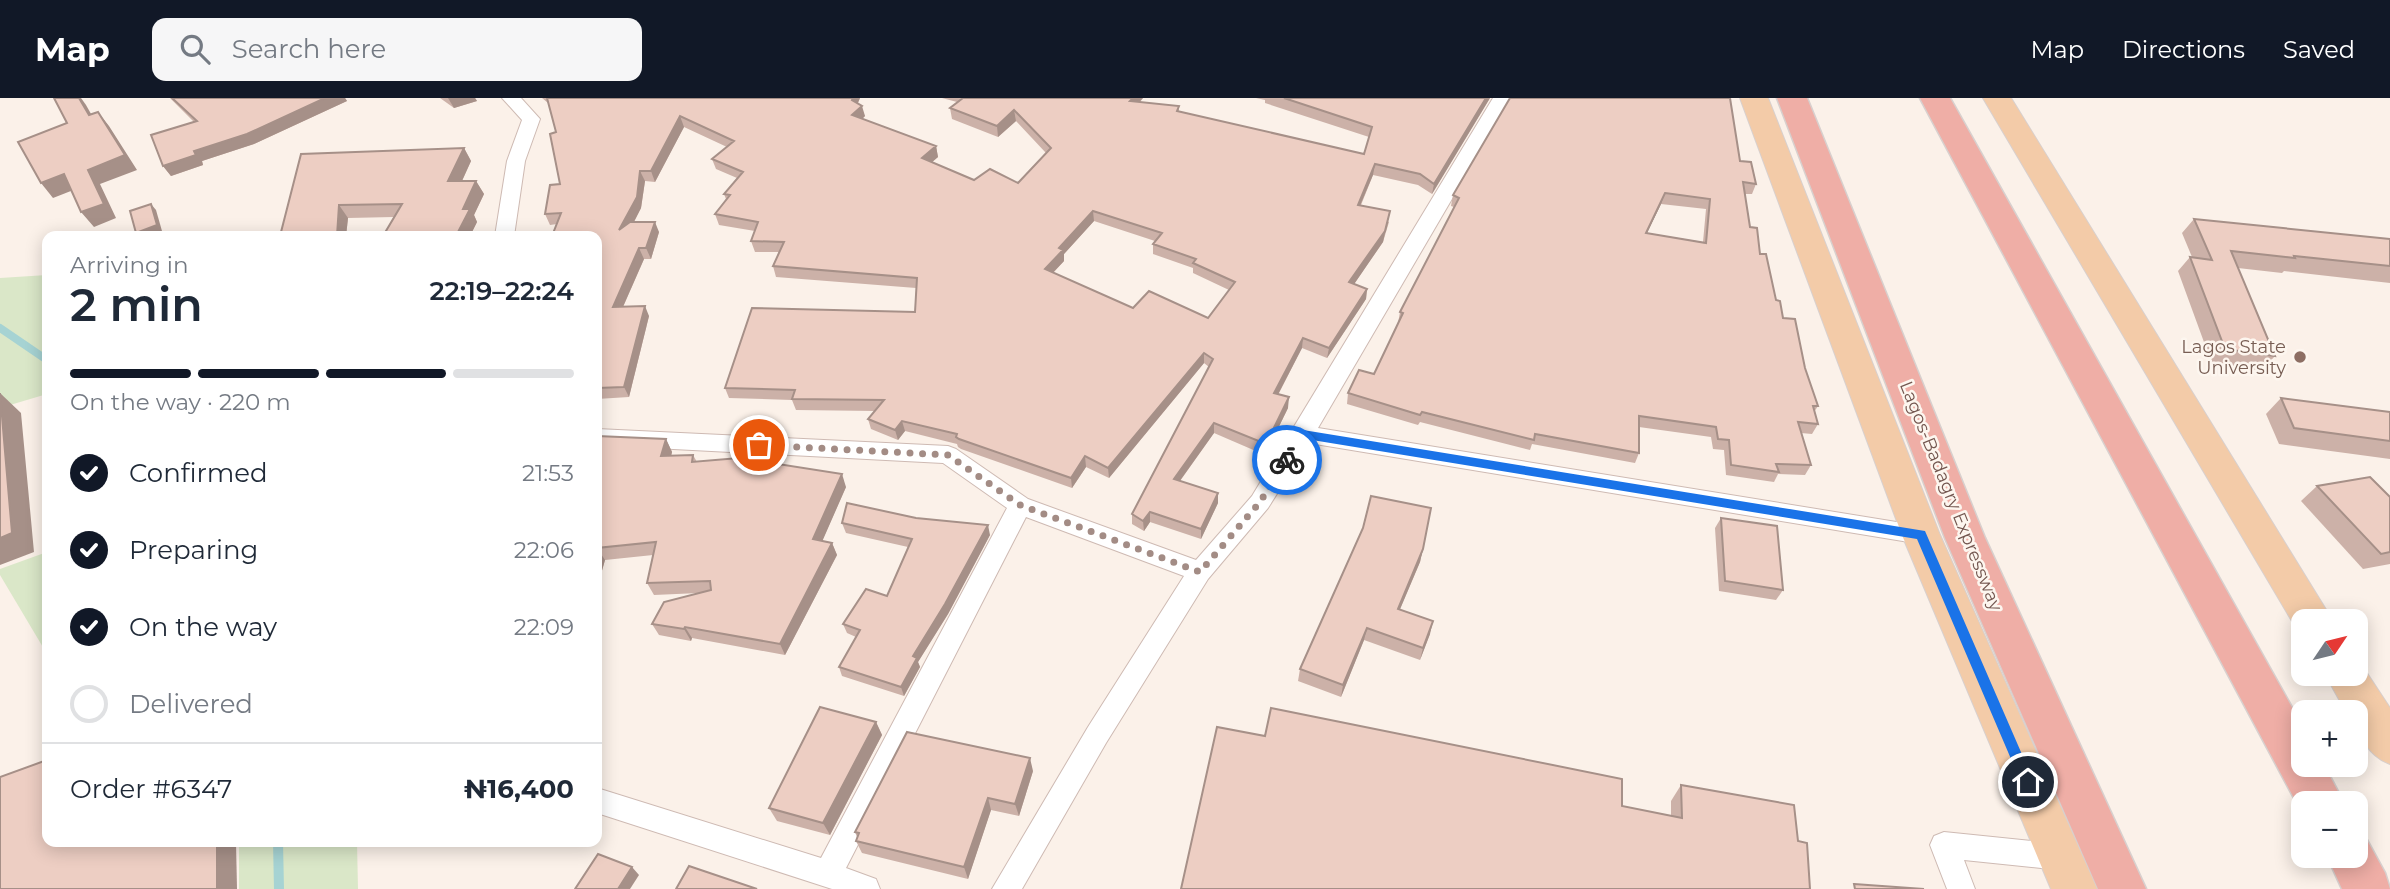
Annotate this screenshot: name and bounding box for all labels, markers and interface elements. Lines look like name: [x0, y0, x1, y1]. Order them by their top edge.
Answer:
search box: [152, 18, 642, 81]
text: Map: [35, 29, 110, 69]
icon: search: [176, 30, 214, 68]
text: Search here: [232, 33, 386, 65]
text: Map: [2031, 35, 2084, 64]
text: Directions: [2122, 35, 2245, 64]
text: Saved: [2283, 35, 2355, 64]
text: Arriving in: [70, 251, 189, 279]
text: 22:19–22:24: [429, 275, 574, 307]
text: 2 min: [70, 276, 203, 333]
place label: Lagos State University: [2181, 336, 2286, 379]
marker: Lagos State University: [2292, 349, 2308, 365]
street label: Lagos-Badagry Expressway: [1895, 378, 2007, 614]
text: On the way · 220 m: [70, 388, 291, 416]
pin: [729, 415, 789, 475]
courier: [1252, 425, 1322, 495]
icon: bag: [740, 426, 778, 464]
icon: bike: [1268, 441, 1306, 479]
icon: check: [70, 454, 108, 492]
text: Confirmed: [129, 457, 268, 489]
text: 21:53: [522, 459, 574, 487]
icon: check: [70, 531, 108, 569]
text: Preparing: [129, 534, 258, 566]
text: 22:06: [514, 536, 574, 564]
icon: check: [70, 608, 108, 646]
north arrow: [2291, 609, 2368, 686]
map controls: [2291, 609, 2368, 868]
text: On the way: [129, 611, 277, 643]
text: 22:09: [514, 613, 574, 641]
text: Delivered: [129, 688, 253, 720]
button: +: [2291, 700, 2368, 777]
pin: [1998, 752, 2058, 812]
icon: home: [2009, 763, 2047, 801]
text: Order #6347: [70, 773, 232, 805]
text: ₦16,400: [463, 773, 574, 805]
button: −: [2291, 791, 2368, 868]

